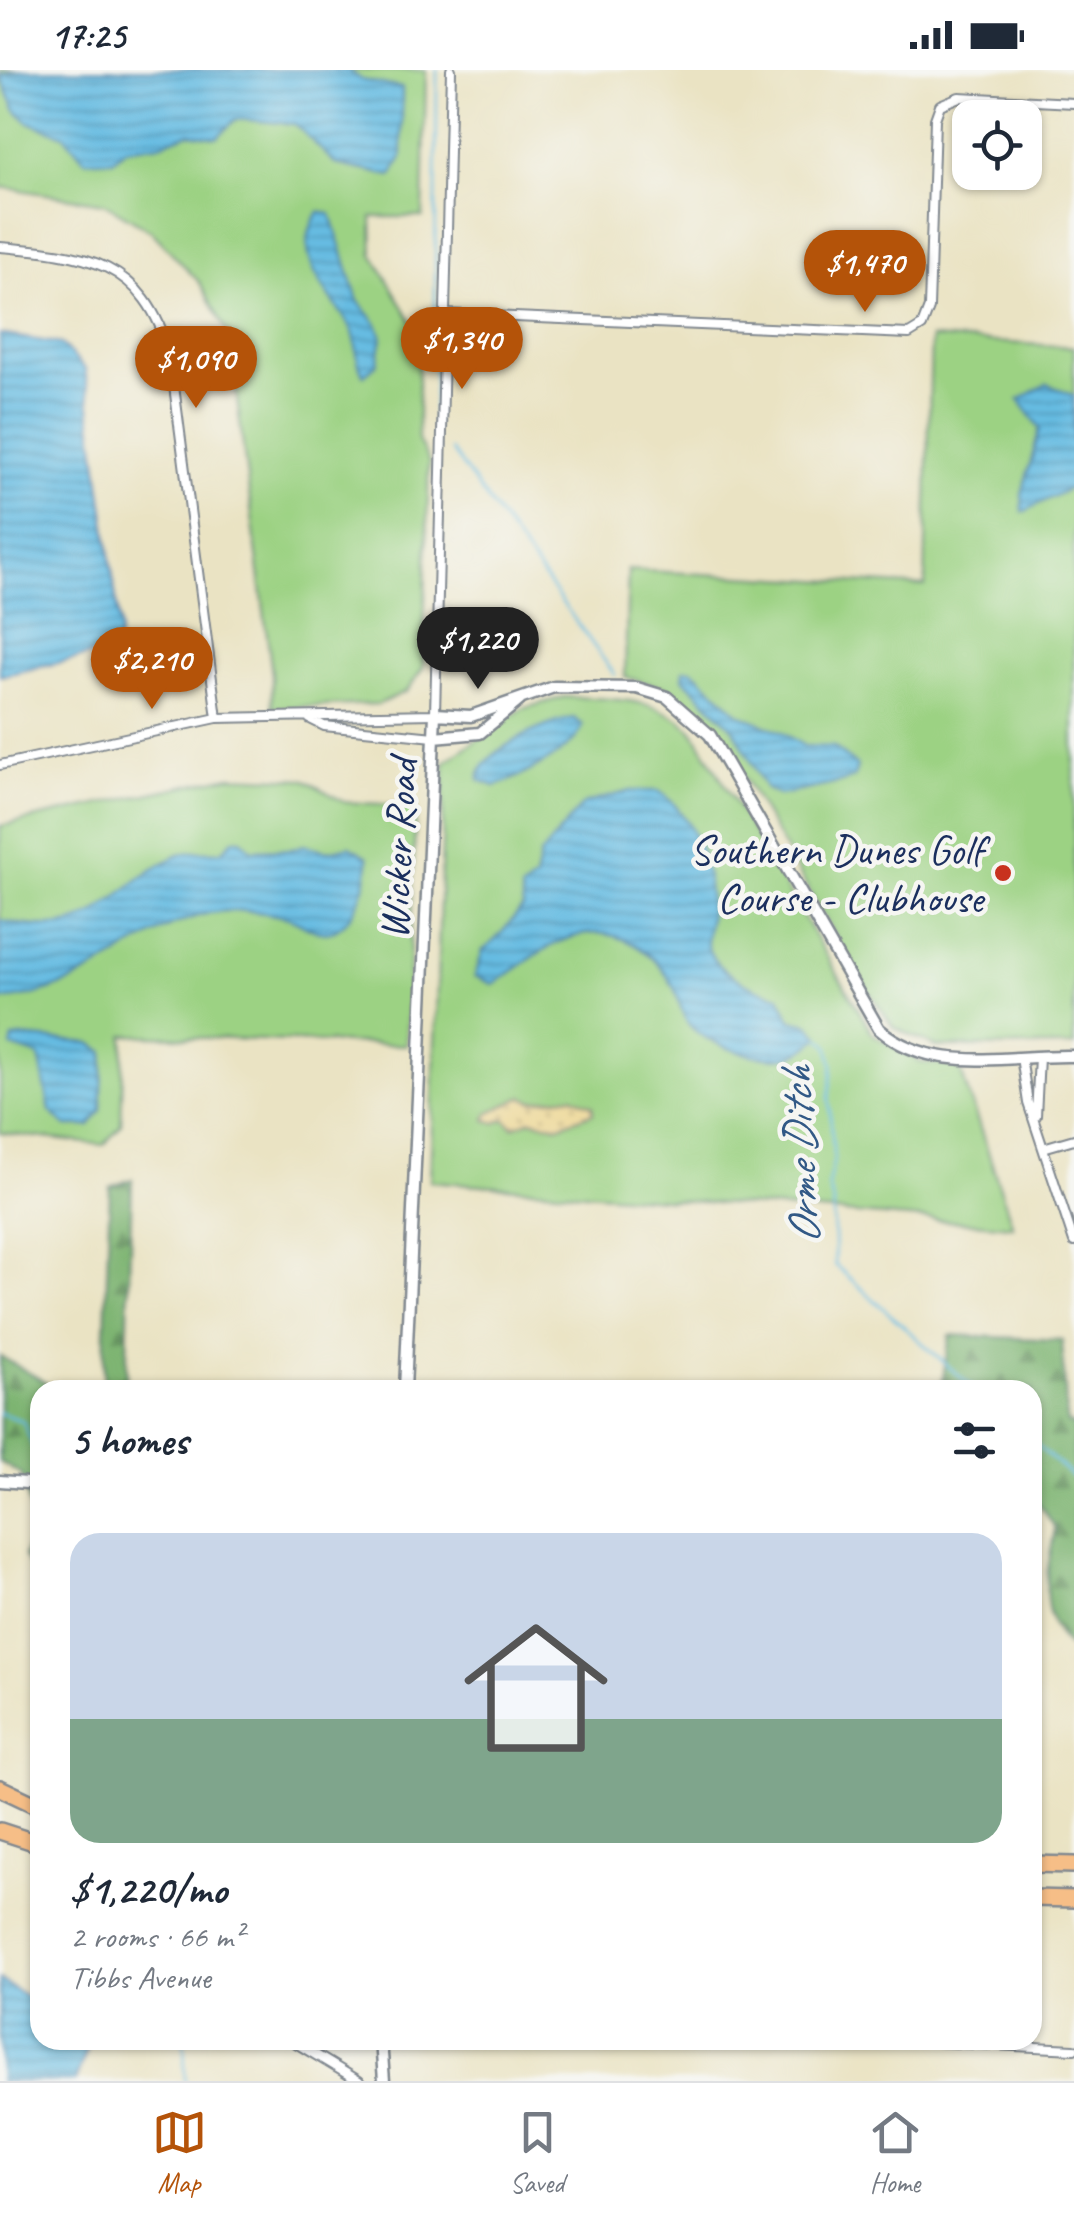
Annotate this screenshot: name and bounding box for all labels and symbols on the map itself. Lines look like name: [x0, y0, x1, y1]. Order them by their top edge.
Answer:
pin: $1,470: [784, 230, 946, 315]
pin: $1,340: [381, 307, 543, 392]
pin: $1,090: [115, 326, 277, 411]
pin: $1,220: [397, 607, 559, 692]
pin: $2,210: [71, 627, 233, 712]
street label: Wicker Road: [367, 751, 430, 941]
place label: Southern Dunes Golf Course - Clubhouse: [690, 824, 991, 925]
marker: Southern Dunes Golf Course - Clubhouse: [992, 862, 1014, 884]
water label: Orme Ditch: [767, 1062, 834, 1246]

